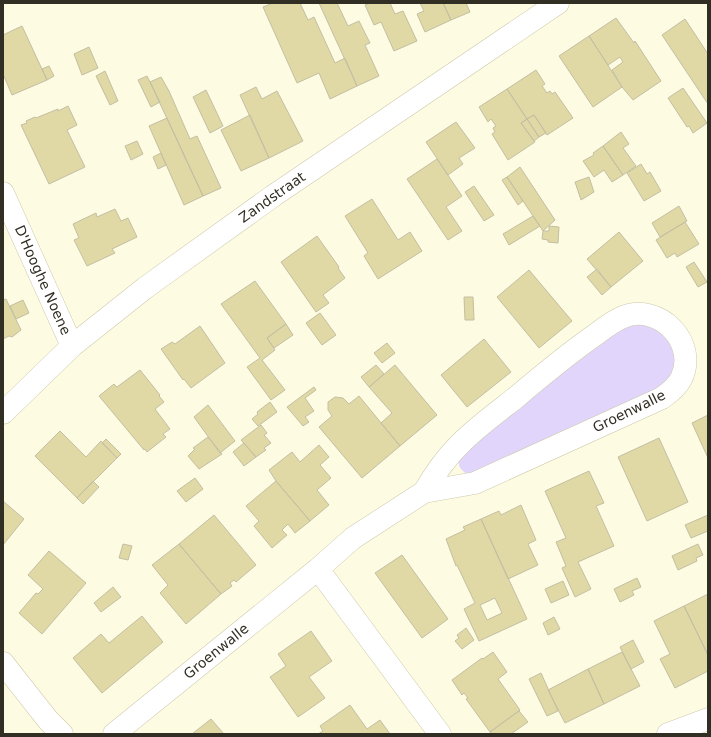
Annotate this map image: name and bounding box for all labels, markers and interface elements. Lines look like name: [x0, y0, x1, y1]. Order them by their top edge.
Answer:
street label: Zandstraat: [236, 168, 309, 226]
street label: D'Hooghe Noene: [12, 223, 74, 337]
street label: Groenwalle: [590, 387, 668, 435]
street label: Groenwalle: [180, 620, 252, 682]

